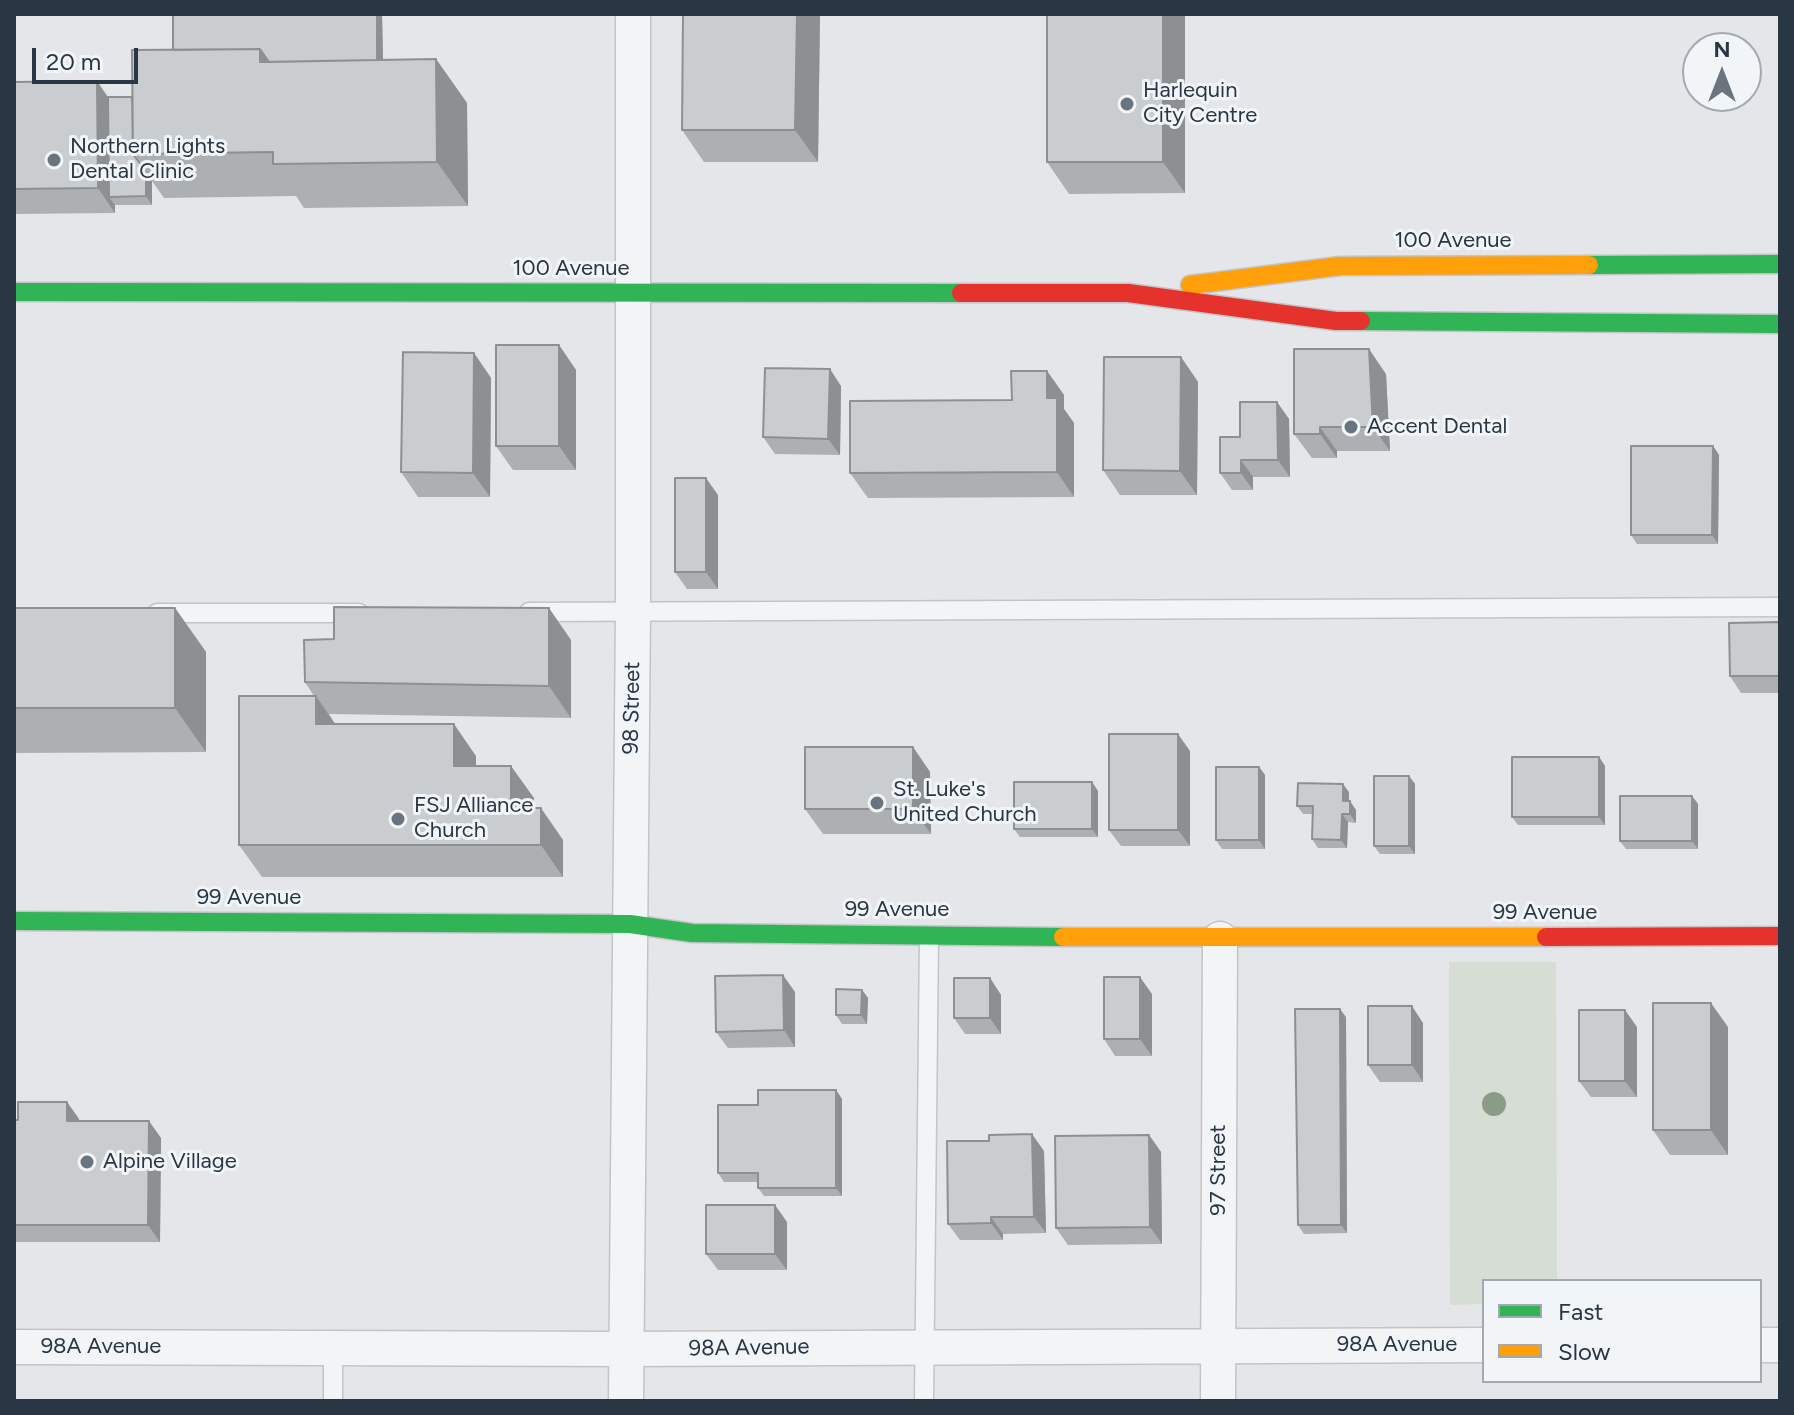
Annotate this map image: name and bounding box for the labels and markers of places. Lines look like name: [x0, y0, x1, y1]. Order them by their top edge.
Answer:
place label: Harlequin City Centre: [1143, 78, 1257, 130]
marker: Harlequin City Centre: [1118, 95, 1136, 113]
place label: Northern Lights Dental Clinic: [70, 134, 225, 186]
marker: Northern Lights Dental Clinic: [45, 151, 63, 169]
place label: Accent Dental: [1367, 414, 1507, 440]
marker: Accent Dental: [1342, 418, 1360, 436]
place label: St. Luke's United Church: [893, 777, 1037, 828]
place label: FSJ Alliance Church: [414, 793, 533, 844]
marker: St. Luke's United Church: [868, 794, 886, 812]
marker: FSJ Alliance Church: [389, 810, 407, 828]
place label: Alpine Village: [103, 1149, 237, 1175]
marker: Alpine Village: [78, 1153, 96, 1171]

